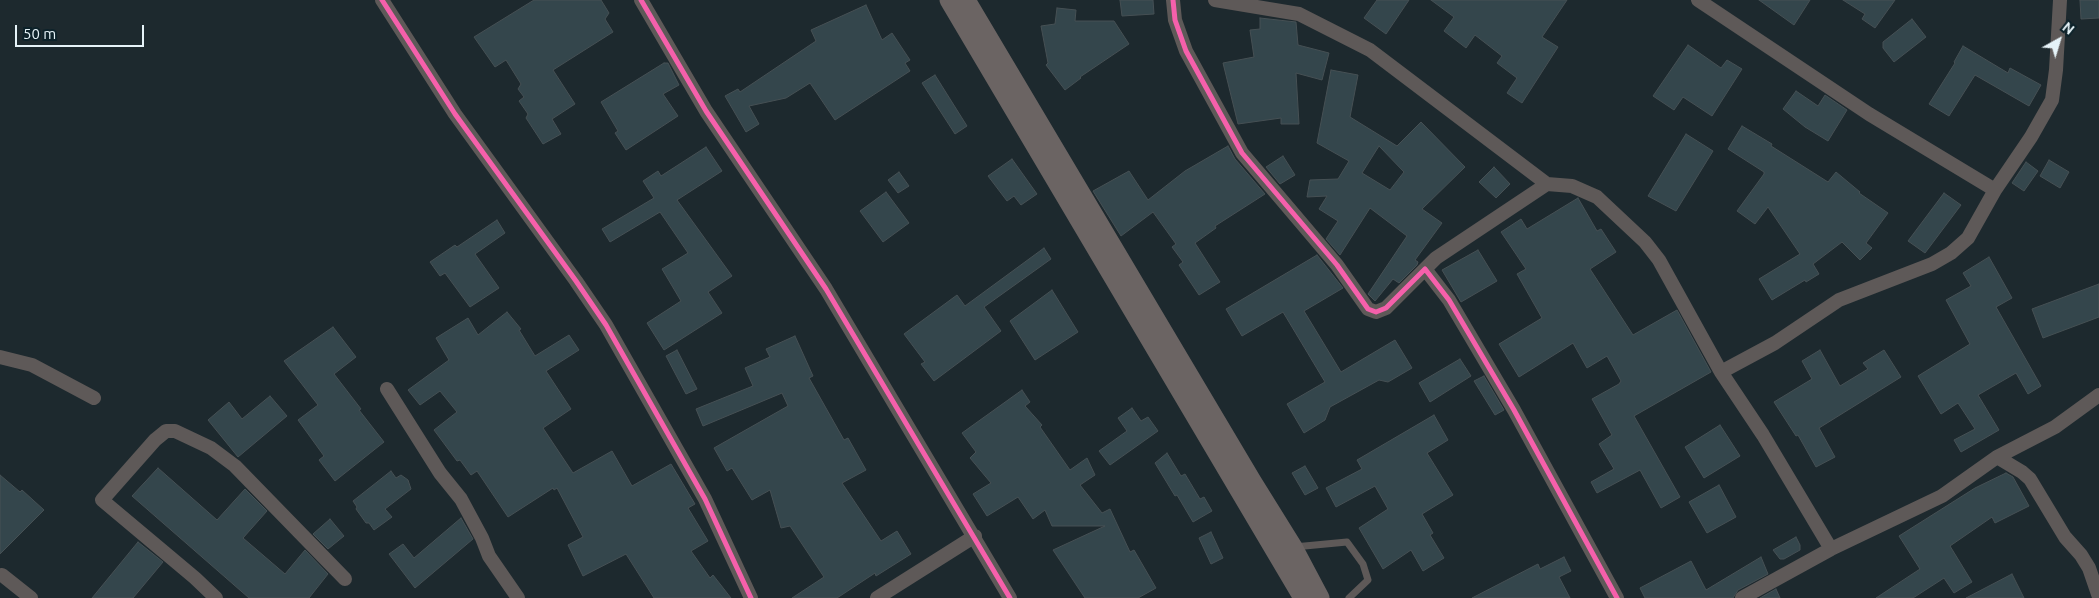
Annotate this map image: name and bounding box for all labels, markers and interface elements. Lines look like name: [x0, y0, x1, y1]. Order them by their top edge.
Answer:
scale bar: [18, 15, 146, 47]
north arrow: [2034, 15, 2084, 65]
text: N: [2059, 19, 2078, 38]
text: 50 m: [23, 25, 56, 42]

